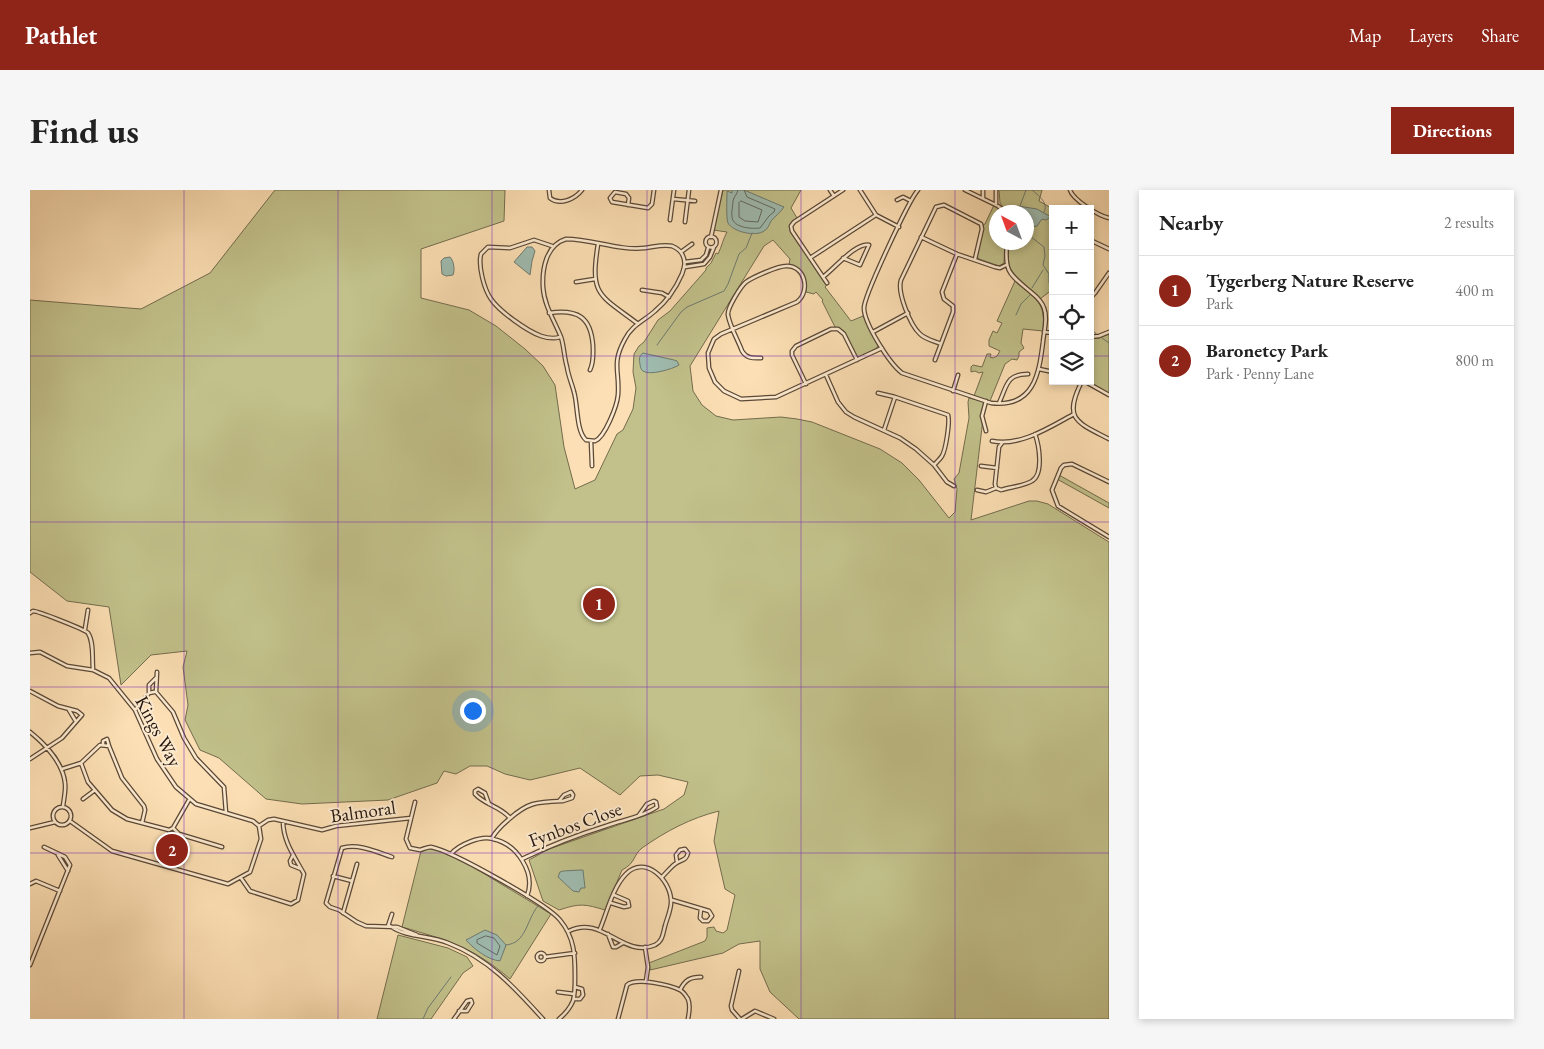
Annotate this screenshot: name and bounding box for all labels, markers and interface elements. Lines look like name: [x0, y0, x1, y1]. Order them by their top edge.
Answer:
text: Pathlet: [25, 20, 97, 51]
text: Map: [1349, 24, 1381, 47]
text: Layers: [1409, 24, 1453, 47]
text: Share: [1481, 24, 1519, 47]
button: Directions: [1391, 107, 1514, 154]
text: Find us: [30, 108, 139, 153]
north arrow: [989, 205, 1034, 250]
map controls: [1049, 205, 1094, 385]
button: +: [1049, 205, 1094, 250]
text: Nearby: [1159, 209, 1223, 236]
text: 2 results: [1444, 212, 1494, 233]
button: −: [1049, 250, 1094, 295]
text: Tygerberg Nature Reserve: [1206, 268, 1414, 293]
text: 1: [1171, 280, 1179, 301]
text: 400 m: [1455, 280, 1494, 301]
text: Park: [1206, 293, 1233, 314]
button: locate: [1049, 295, 1094, 340]
text: Baronetcy Park: [1206, 338, 1328, 363]
button: layers: [1049, 340, 1094, 385]
text: 2: [1171, 350, 1179, 371]
text: 800 m: [1455, 350, 1494, 371]
text: Park · Penny Lane: [1206, 363, 1314, 384]
pin: 1: [583, 585, 615, 623]
street label: Kings Way: [129, 691, 188, 772]
your location: [460, 698, 486, 724]
street label: Balmoral: [329, 794, 398, 828]
street label: Fynbos Close: [525, 796, 625, 853]
pin: 2: [156, 831, 188, 869]

